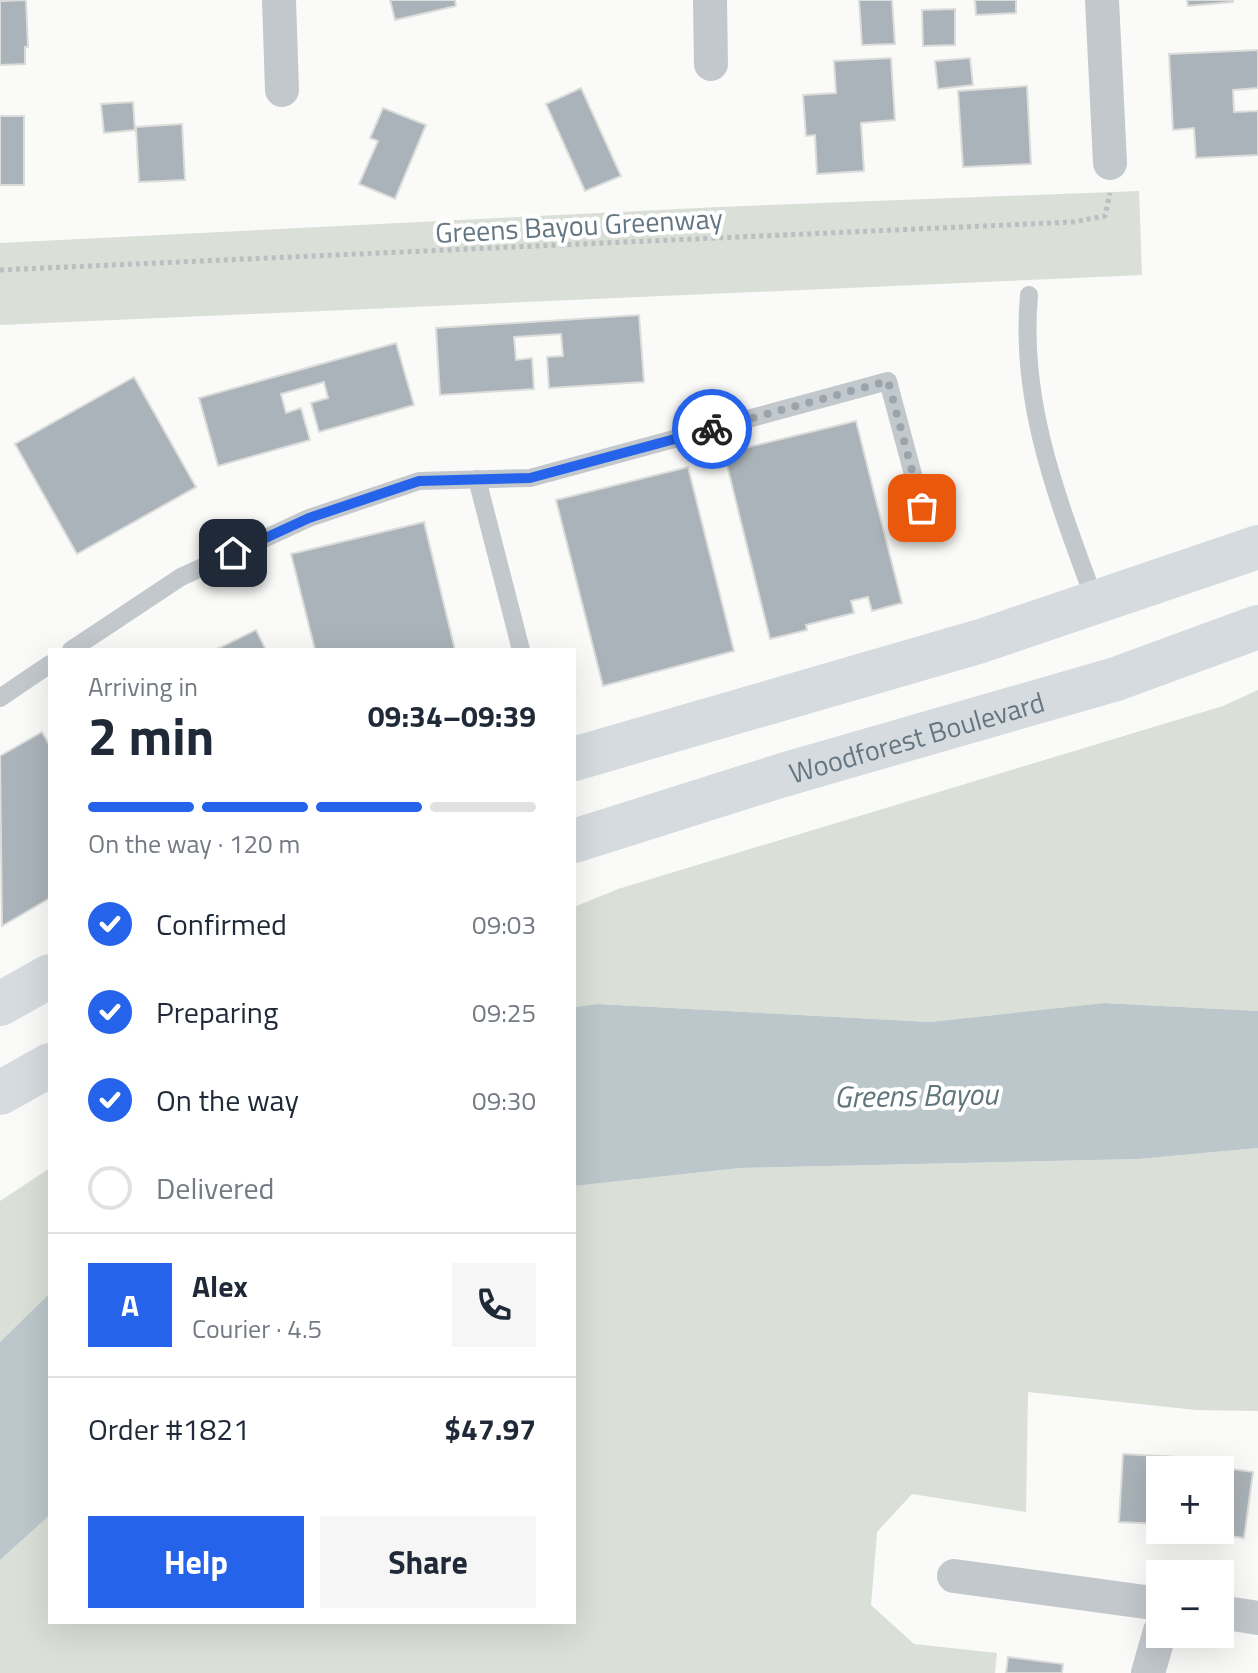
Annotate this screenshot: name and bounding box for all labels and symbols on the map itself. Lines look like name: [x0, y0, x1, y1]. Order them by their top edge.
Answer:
street label: Greens Bayou Greenway: [434, 196, 724, 254]
courier: [672, 389, 752, 469]
pin: [888, 474, 956, 542]
pin: [199, 519, 267, 587]
street label: Woodforest Boulevard: [784, 679, 1049, 794]
water label: Greens Bayou: [834, 1071, 1000, 1119]

